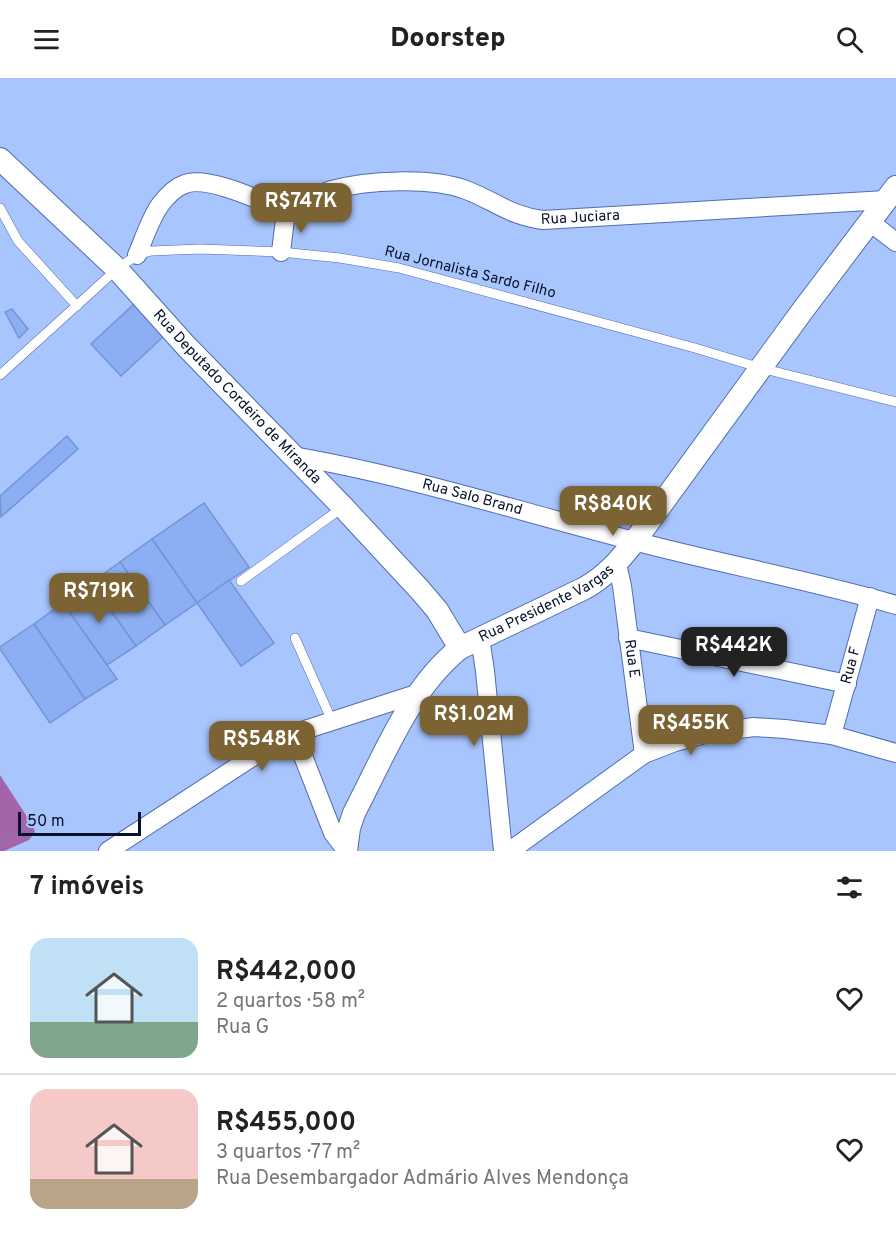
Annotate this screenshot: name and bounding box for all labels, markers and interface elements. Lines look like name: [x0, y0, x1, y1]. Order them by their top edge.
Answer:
text: Doorstep: [390, 22, 506, 56]
icon: menu: [30, 23, 63, 56]
icon: search: [833, 23, 866, 56]
pin: R$747K: [252, 183, 350, 234]
text: R$747K: [265, 189, 337, 215]
street label: Rua Juciara: [540, 206, 620, 230]
street label: Rua Jornalista Sardo Filho: [382, 242, 558, 304]
street label: Rua Deputado Cordeiro de Miranda: [149, 306, 325, 488]
street label: Rua Salo Brand: [420, 475, 525, 520]
pin: R$840K: [564, 486, 662, 537]
text: R$840K: [574, 492, 652, 518]
street label: Rua Presidente Vargas: [476, 561, 619, 647]
pin: R$719K: [50, 573, 148, 624]
text: R$719K: [63, 579, 135, 605]
pin: R$442K: [685, 627, 783, 678]
text: R$442K: [695, 633, 773, 659]
street label: Rua E: [620, 638, 643, 679]
street label: Rua F: [837, 645, 865, 687]
pin: R$1.02M: [419, 696, 529, 747]
text: R$1.02M: [434, 702, 514, 728]
pin: R$455K: [642, 705, 740, 756]
text: R$455K: [652, 711, 730, 737]
pin: R$548K: [213, 721, 311, 772]
text: R$548K: [223, 727, 301, 753]
scale bar: [18, 809, 141, 836]
text: 50 m: [27, 812, 65, 832]
text: 7 imóveis: [30, 871, 144, 904]
icon: filters: [833, 871, 866, 904]
text: R$442,000: [216, 956, 357, 989]
icon: home: [78, 962, 150, 1034]
icon: heart: [833, 982, 866, 1015]
text: 2 quartos · 58 m²: [216, 989, 365, 1015]
text: Rua G: [216, 1015, 269, 1041]
text: R$455,000: [216, 1107, 356, 1140]
icon: home: [78, 1113, 150, 1185]
icon: heart: [833, 1133, 866, 1166]
text: 3 quartos · 77 m²: [216, 1140, 360, 1166]
text: Rua Desembargador Admário Alves Mendonça: [216, 1166, 629, 1192]

